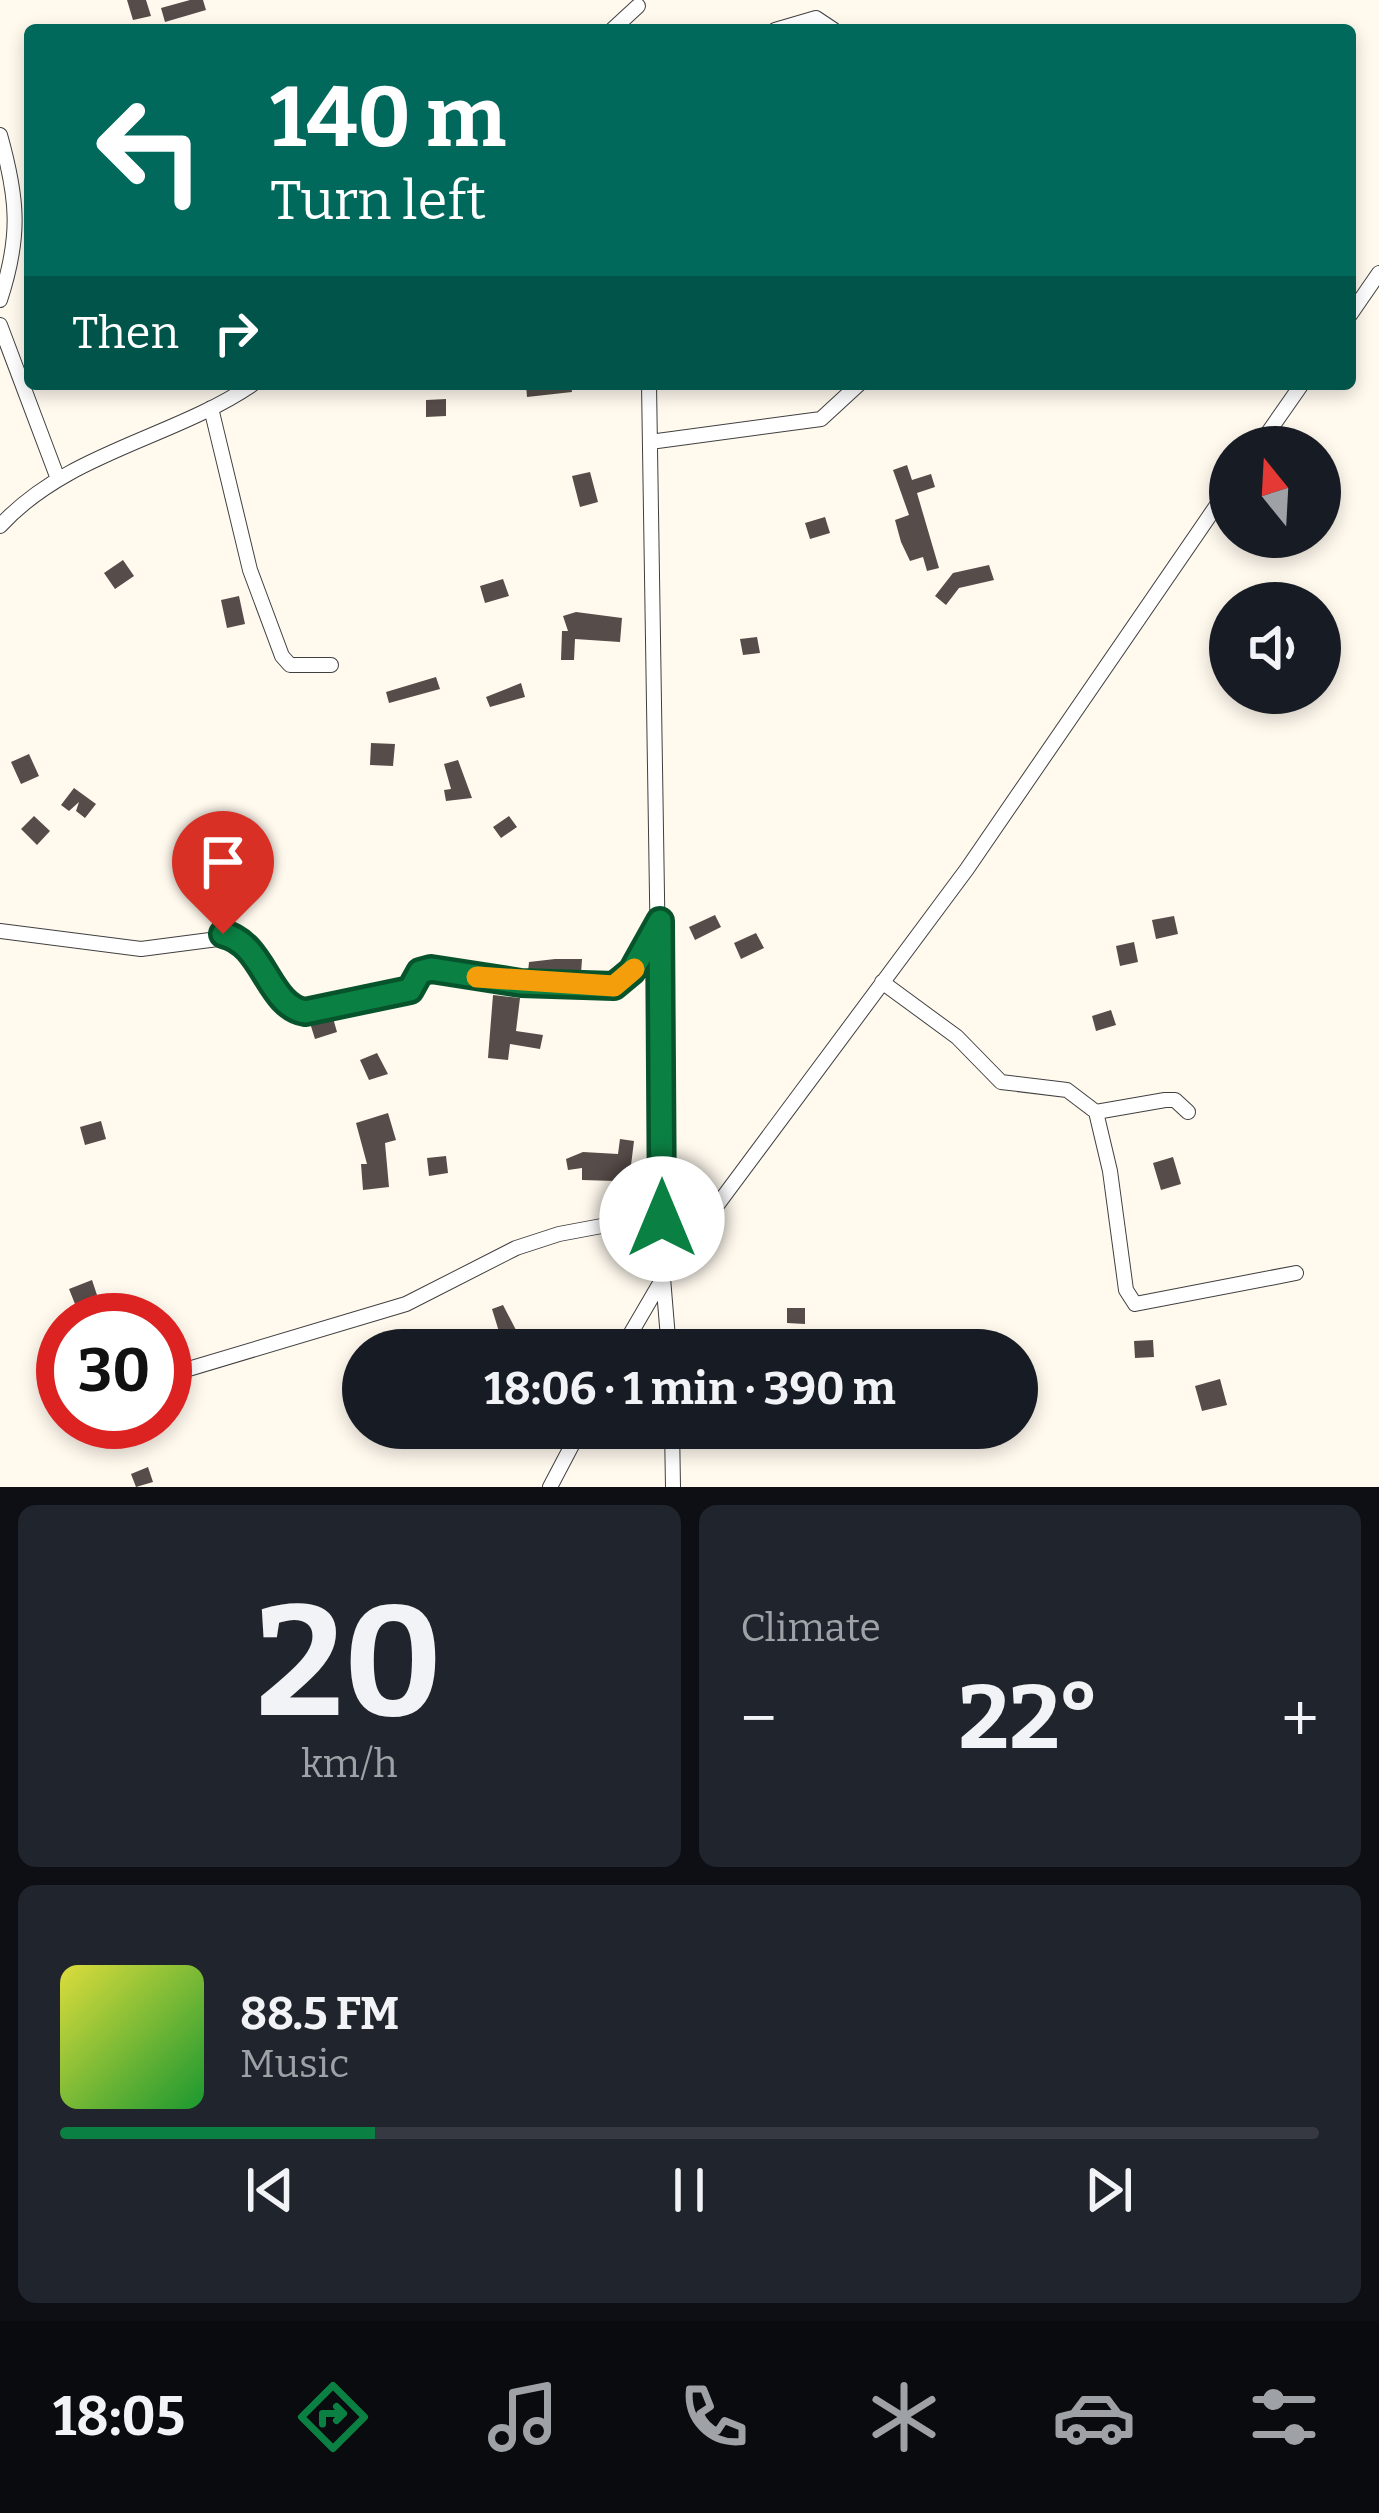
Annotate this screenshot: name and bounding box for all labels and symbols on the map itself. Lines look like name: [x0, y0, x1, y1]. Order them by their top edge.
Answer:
north arrow: [1209, 426, 1341, 558]
pin: [172, 811, 274, 934]
position arrow: [599, 1156, 725, 1282]
speed limit sign: 30: [36, 1293, 192, 1449]

